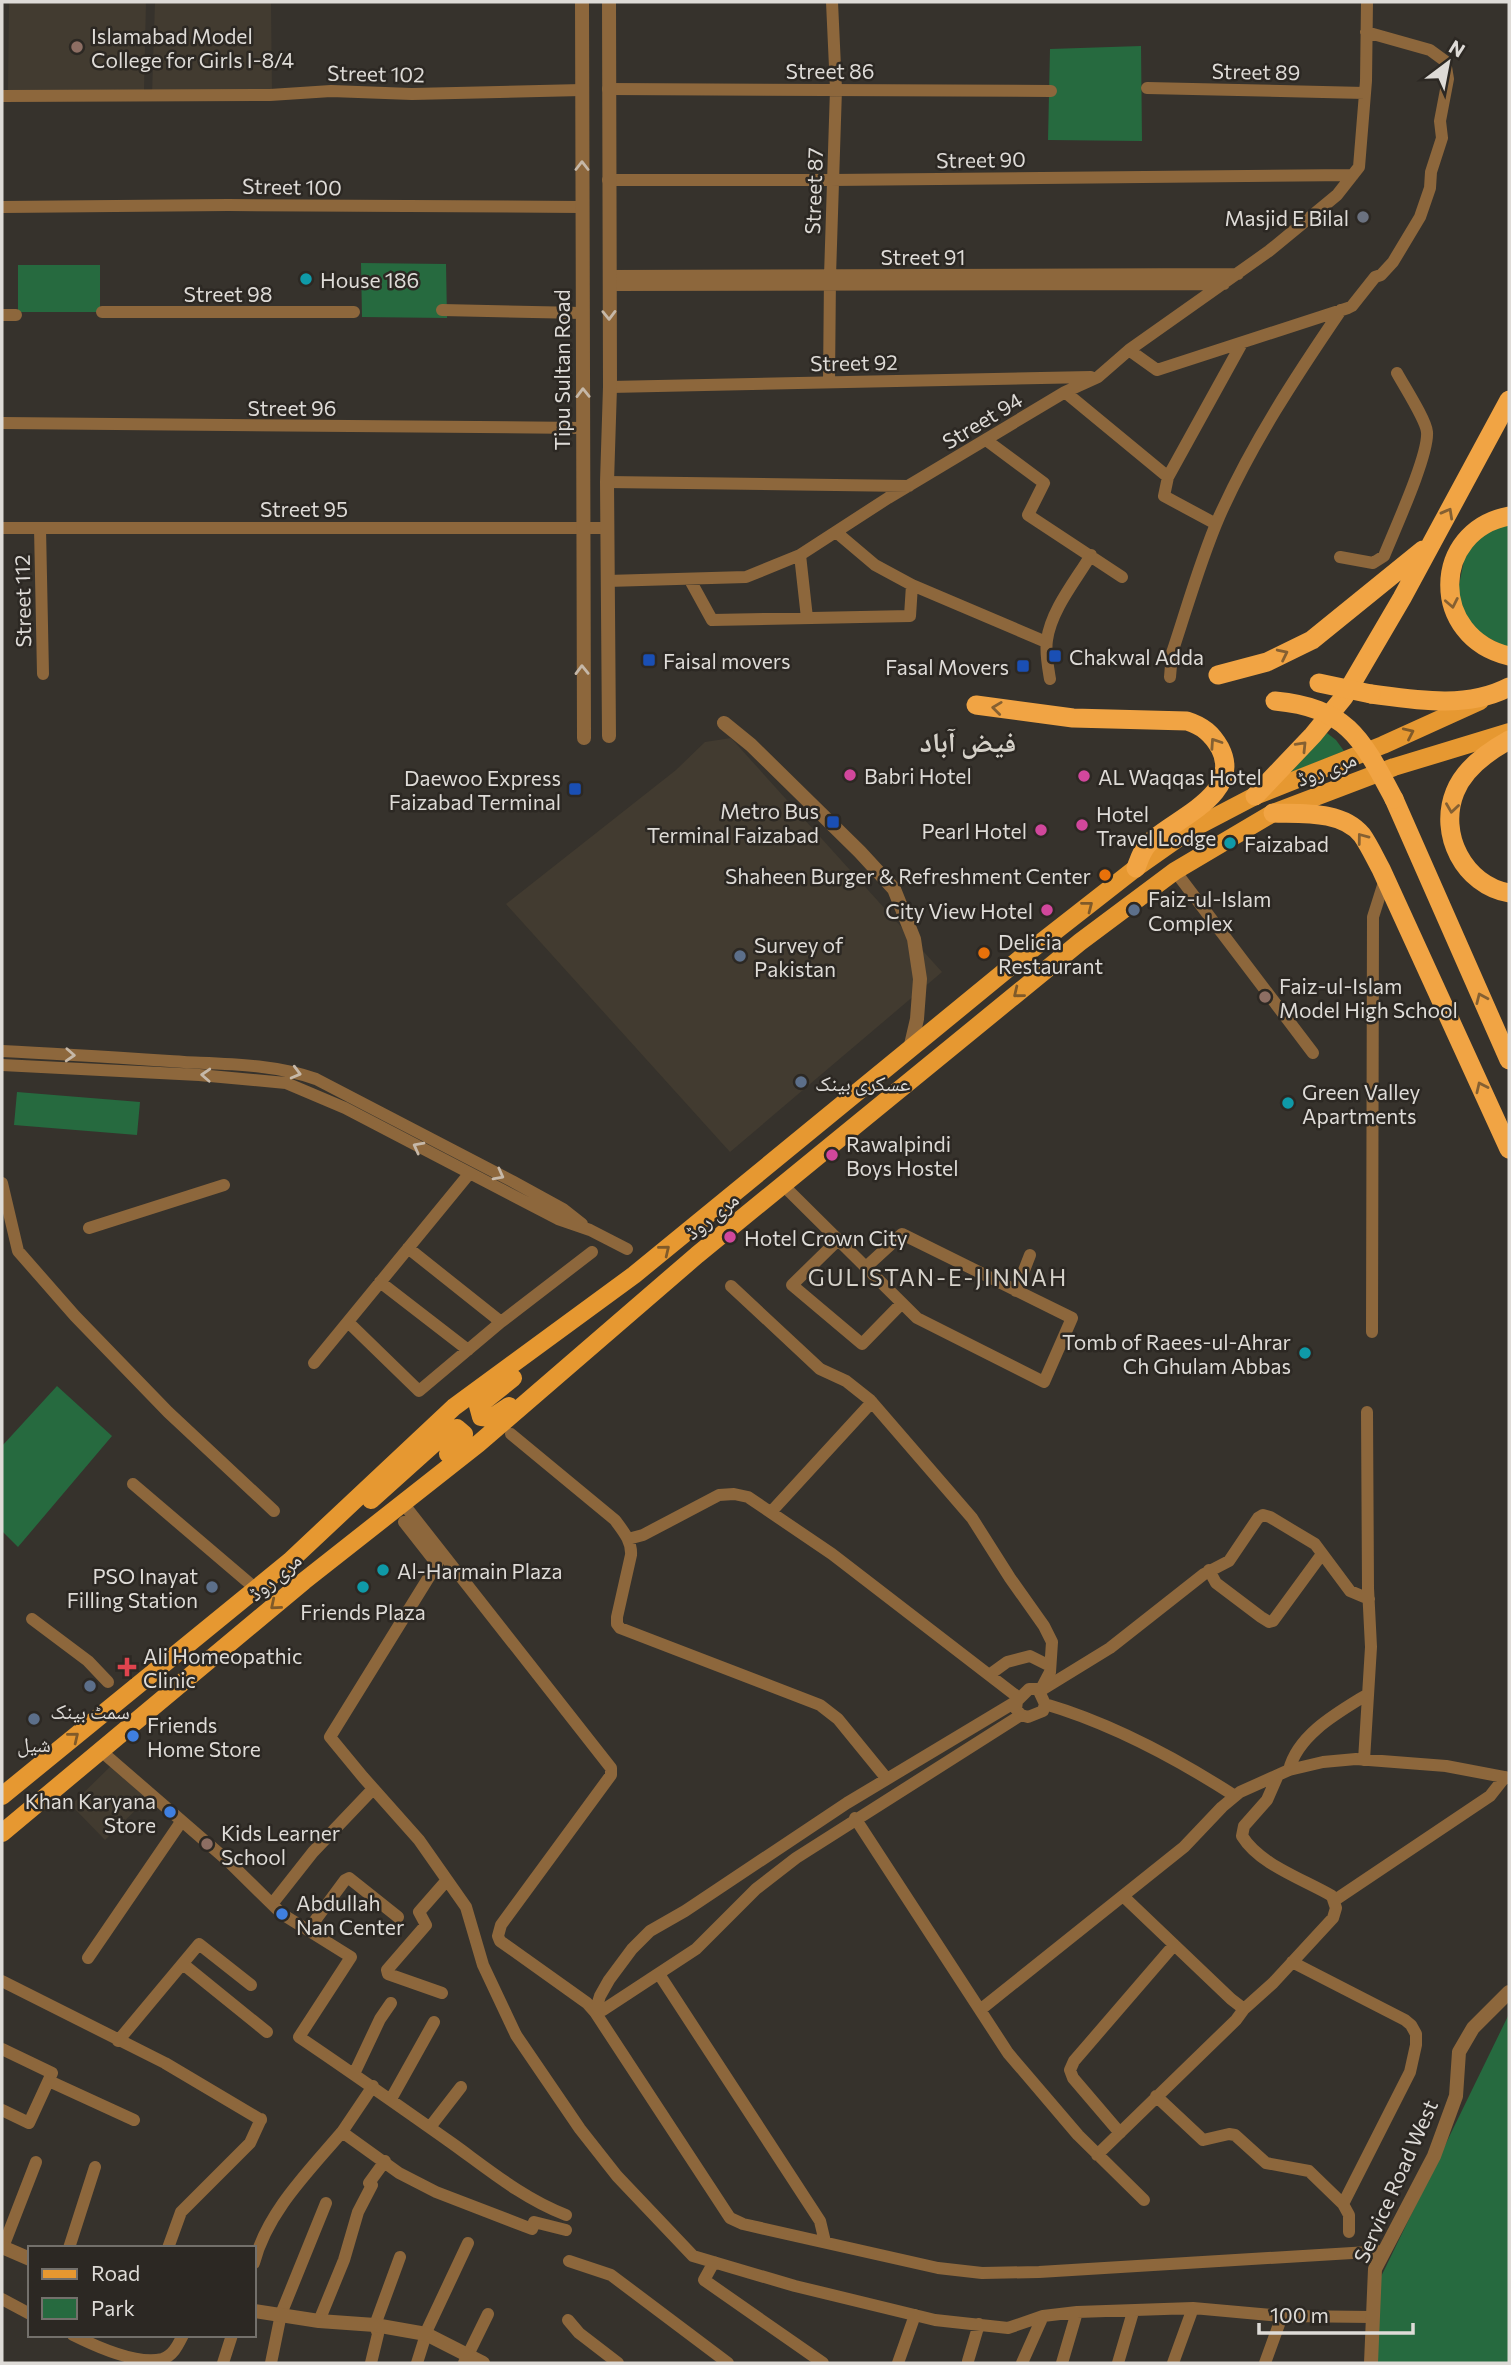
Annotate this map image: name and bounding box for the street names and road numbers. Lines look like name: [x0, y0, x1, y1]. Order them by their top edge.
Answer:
street label: Street 86: [786, 58, 874, 83]
street label: Street 89: [1211, 58, 1301, 84]
street label: Street 102: [327, 60, 425, 86]
street label: Street 90: [936, 146, 1026, 172]
street label: Street 87: [799, 147, 827, 235]
street label: Street 100: [242, 173, 342, 199]
street label: Street 91: [880, 244, 966, 269]
street label: Street 98: [184, 281, 272, 306]
street label: Tipu Sultan Road: [549, 289, 574, 451]
street label: Street 92: [810, 349, 898, 375]
street label: Street 94: [938, 386, 1027, 454]
street label: Street 96: [248, 395, 336, 420]
street label: Street 95: [260, 496, 348, 521]
street label: Street 112: [9, 554, 35, 648]
street label: مری روڈ: [1293, 745, 1360, 792]
street label: مری روڈ: [679, 1186, 743, 1245]
street label: مری روڈ: [242, 1547, 306, 1606]
street label: Service Road West: [1348, 2096, 1442, 2266]

